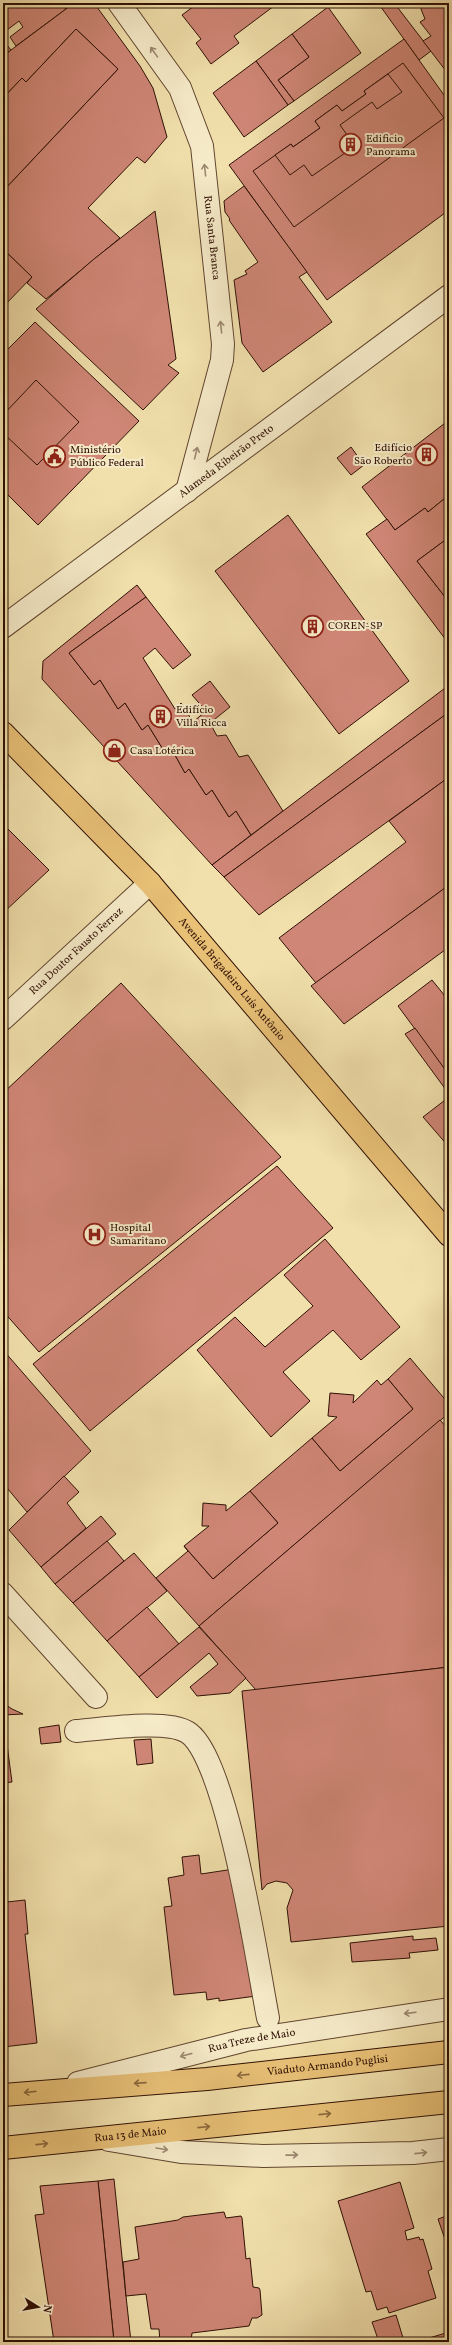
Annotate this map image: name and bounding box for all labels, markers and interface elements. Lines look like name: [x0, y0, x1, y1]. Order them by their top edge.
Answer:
one-way arrow: [150, 47, 159, 58]
building icon: Edificio Panorama: [338, 132, 364, 158]
place label: Edificio Panorama: [366, 132, 416, 160]
one-way arrow: [201, 164, 209, 177]
street label: Rua Santa Branca: [200, 195, 224, 281]
one-way arrow: [218, 321, 225, 334]
street label: Alameda Ribeirão Preto: [176, 421, 277, 502]
place label: Edifício São Roberto: [354, 441, 412, 469]
building icon: Edifício São Roberto: [414, 441, 440, 467]
public building icon: Ministério Público Federal: [41, 443, 67, 469]
place label: Ministério Público Federal: [70, 443, 144, 471]
one-way arrow: [193, 447, 201, 460]
building icon: COREN-SP: [300, 613, 326, 639]
place label: COREN-SP: [328, 619, 382, 634]
building icon: Edifício Villa Ricca: [148, 703, 174, 729]
place label: Edifício Villa Ricca: [176, 703, 227, 731]
shop icon: Casa Lotérica: [102, 738, 128, 764]
place label: Casa Lotérica: [130, 744, 195, 759]
street label: Rua Doutor Fausto Ferraz: [26, 904, 127, 998]
street label: Avenida Brigadeiro Luís Antônio: [175, 914, 288, 1044]
hospital icon: Hospital Samaritano: [81, 1221, 107, 1247]
place label: Hospital Samaritano: [110, 1221, 167, 1249]
one-way arrow: [404, 2009, 417, 2017]
street label: Rua Treze de Maio: [207, 2025, 296, 2057]
street label: Viaduto Armando Puglisi: [266, 2051, 389, 2080]
one-way arrow: [180, 2052, 193, 2059]
one-way arrow: [237, 2071, 250, 2079]
one-way arrow: [134, 2080, 147, 2087]
one-way arrow: [24, 2088, 37, 2096]
one-way arrow: [318, 2111, 331, 2118]
one-way arrow: [197, 2123, 210, 2130]
street label: Rua 13 de Maio: [94, 2124, 167, 2146]
one-way arrow: [35, 2140, 48, 2147]
one-way arrow: [155, 2145, 168, 2153]
one-way arrow: [414, 2149, 427, 2156]
one-way arrow: [285, 2151, 298, 2159]
north arrow: [18, 2287, 58, 2327]
text: N: [38, 2303, 54, 2314]

